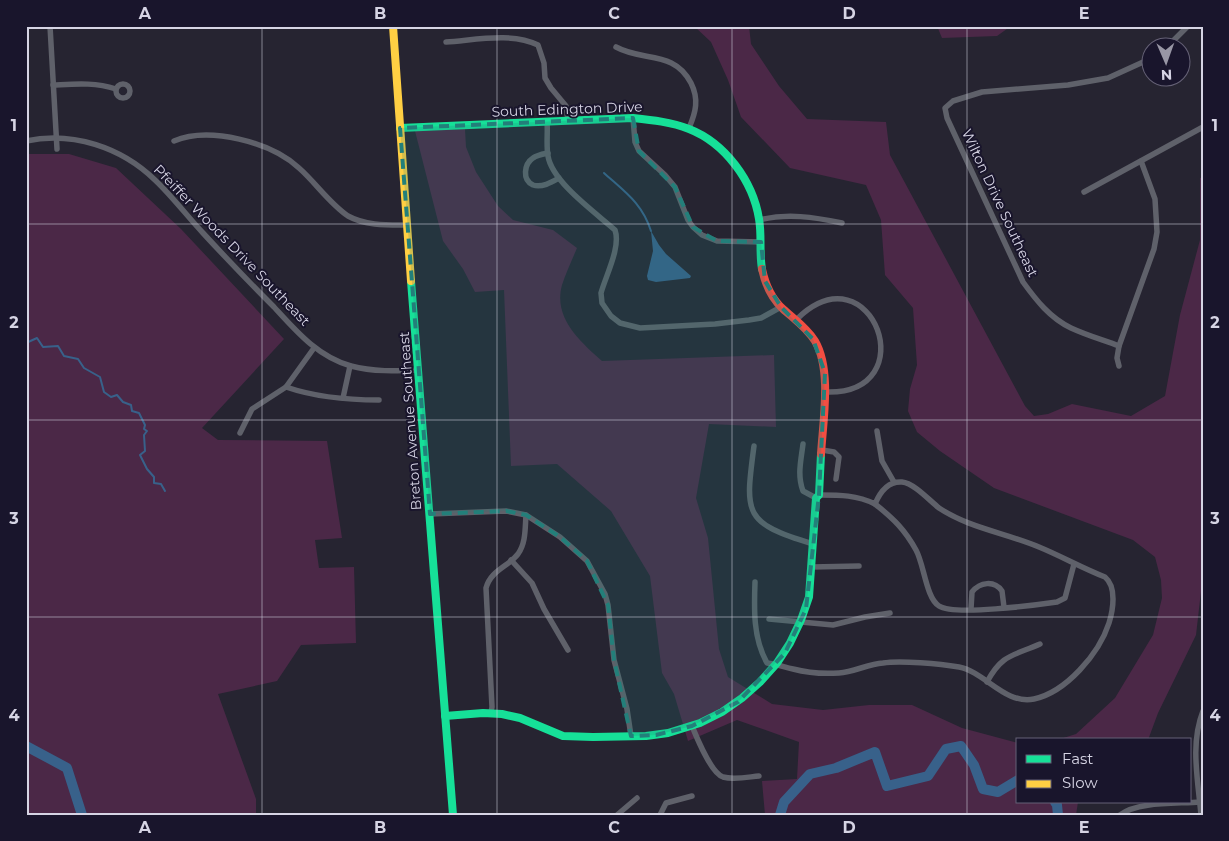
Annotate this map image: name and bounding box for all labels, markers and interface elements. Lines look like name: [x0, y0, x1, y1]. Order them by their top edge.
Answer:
text: A: [138, 4, 152, 23]
text: B: [374, 4, 386, 23]
text: C: [608, 4, 620, 23]
text: D: [842, 4, 856, 23]
text: E: [1079, 4, 1089, 23]
north arrow: [1142, 38, 1192, 88]
text: N: [1160, 66, 1172, 84]
street label: South Edington Drive: [491, 97, 643, 121]
text: 1: [11, 116, 17, 135]
text: 1: [1212, 116, 1218, 135]
street label: Wilton Drive Southeast: [958, 126, 1042, 280]
street label: Pfeiffer Woods Drive Southeast: [150, 160, 314, 330]
text: 2: [9, 313, 19, 332]
text: 2: [1210, 313, 1220, 332]
street label: Breton Avenue Southeast: [395, 331, 425, 511]
text: 3: [8, 509, 19, 528]
text: 3: [1209, 509, 1220, 528]
text: 4: [8, 706, 20, 725]
text: 4: [1209, 706, 1221, 725]
legend: [1016, 738, 1192, 804]
text: Fast: [1062, 749, 1093, 768]
text: Slow: [1062, 773, 1098, 792]
text: A: [138, 818, 152, 837]
text: B: [374, 818, 386, 837]
text: C: [608, 818, 620, 837]
text: D: [842, 818, 856, 837]
text: E: [1079, 818, 1089, 837]

